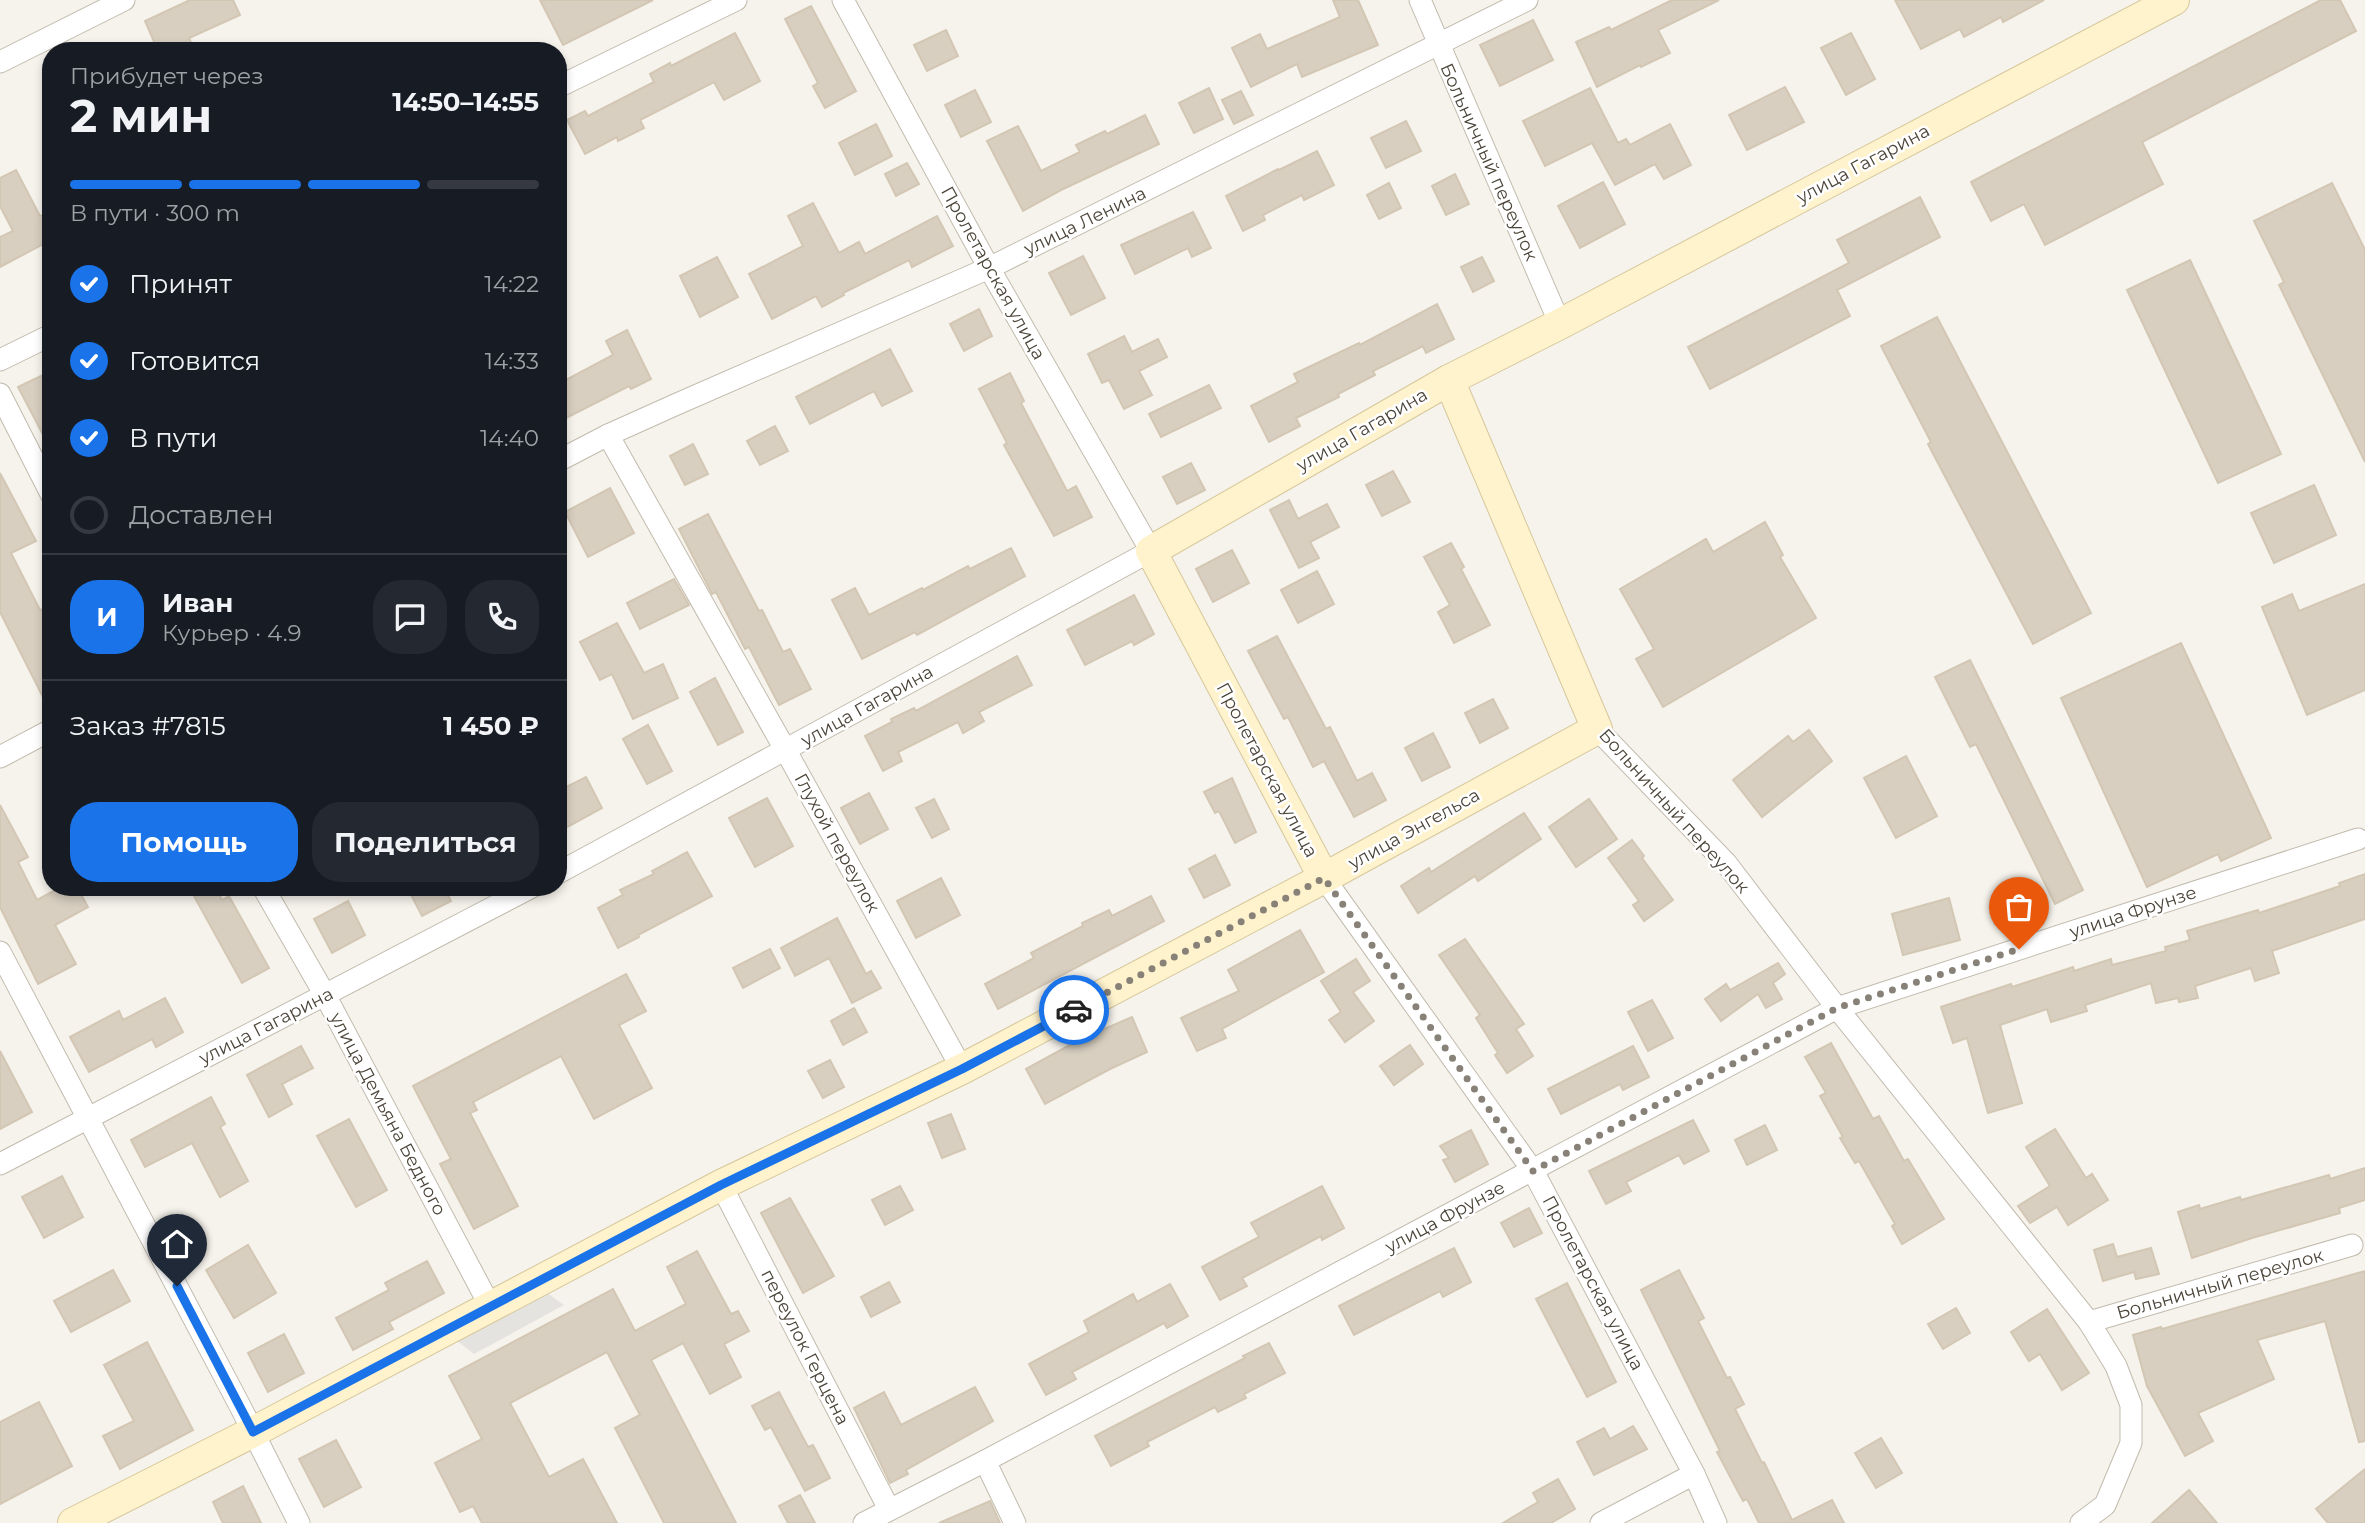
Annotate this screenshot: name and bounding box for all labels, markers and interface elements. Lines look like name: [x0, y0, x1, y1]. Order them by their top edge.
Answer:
street label: Больничный переулок: [1435, 60, 1543, 265]
text: Прибудет через: [70, 62, 264, 90]
text: 14:50–14:55: [392, 86, 539, 118]
text: 2 мин: [70, 87, 212, 144]
street label: улица Гагарина: [1792, 120, 1933, 209]
street label: Пролетарская улица: [936, 182, 1050, 364]
street label: улица Ленина: [1019, 182, 1150, 261]
text: В пути · 300 m: [70, 199, 240, 227]
icon: check: [70, 265, 108, 303]
text: Принят: [129, 268, 232, 300]
text: 14:22: [484, 270, 539, 298]
icon: check: [70, 342, 108, 380]
text: Готовится: [129, 345, 260, 377]
text: 14:33: [485, 347, 539, 375]
street label: улица Гагарина: [1292, 384, 1431, 477]
icon: check: [70, 419, 108, 457]
text: В пути: [129, 422, 218, 454]
text: 14:40: [480, 424, 539, 452]
text: Доставлен: [129, 499, 274, 531]
button: chat: [373, 580, 447, 654]
button: phone: [465, 580, 539, 654]
text: Иван: [162, 587, 233, 619]
text: И: [96, 601, 118, 633]
text: Курьер · 4.9: [162, 619, 302, 647]
street label: улица Гагарина: [796, 661, 937, 752]
street label: Пролетарская улица: [1212, 679, 1322, 861]
text: Заказ #7815: [70, 710, 226, 742]
text: 1 450 ₽: [443, 710, 539, 742]
street label: Больничный переулок: [1594, 724, 1754, 898]
street label: Глухой переулок: [790, 770, 885, 917]
street label: улица Энгельса: [1344, 784, 1484, 875]
button: Помощь: [70, 802, 298, 882]
button: Поделиться: [312, 802, 539, 882]
pin: [1989, 877, 2049, 949]
street label: улица Фрунзе: [2066, 881, 2199, 943]
icon: bag: [2000, 888, 2038, 926]
courier: [1039, 975, 1109, 1045]
street label: улица Гагарина: [194, 983, 337, 1070]
icon: car: [1055, 991, 1093, 1029]
street label: улица Демьяна Бедного: [325, 1008, 451, 1219]
street label: улица Фрунзе: [1380, 1176, 1509, 1258]
street label: Пролетарская улица: [1538, 1192, 1648, 1374]
pin: [147, 1214, 207, 1286]
icon: home: [158, 1225, 196, 1263]
street label: Больничный переулок: [2114, 1244, 2326, 1324]
street label: переулок Герцена: [756, 1265, 854, 1429]

